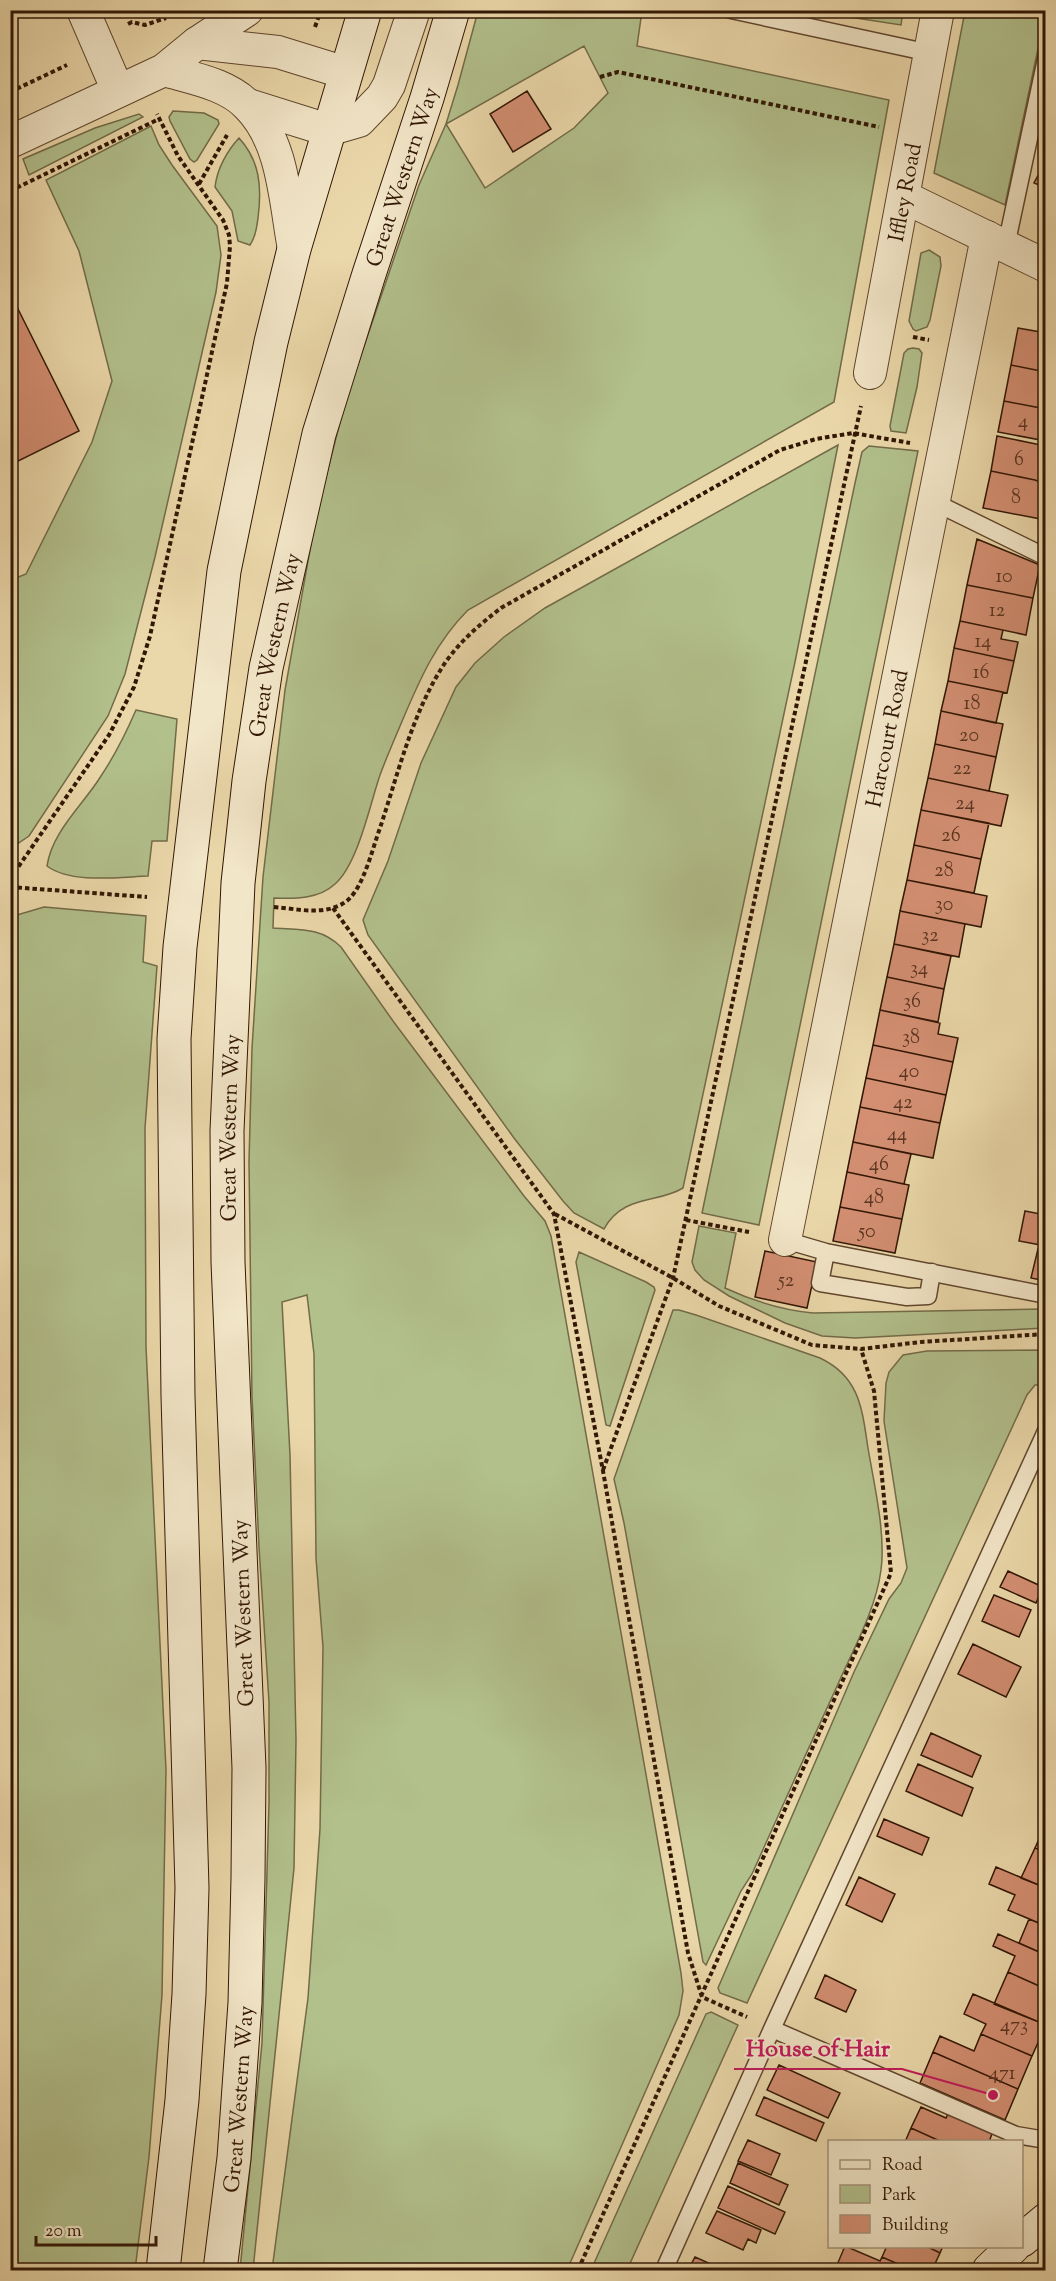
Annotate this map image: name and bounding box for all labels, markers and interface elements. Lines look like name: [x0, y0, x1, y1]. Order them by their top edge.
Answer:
street label: Great Western Way: [359, 84, 448, 272]
street label: Iffley Road: [882, 141, 932, 245]
house number: 4: [1018, 408, 1028, 437]
house number: 6: [1014, 446, 1024, 475]
house number: 8: [1011, 484, 1021, 513]
street label: Great Western Way: [243, 550, 311, 740]
house number: 10: [995, 563, 1013, 592]
house number: 12: [989, 597, 1005, 626]
house number: 14: [975, 628, 991, 657]
house number: 16: [973, 659, 989, 688]
street label: Harcourt Road: [860, 667, 919, 811]
house number: 18: [964, 690, 980, 719]
house number: 20: [959, 722, 979, 751]
house number: 22: [953, 755, 971, 784]
house number: 24: [955, 790, 975, 819]
house number: 26: [941, 822, 961, 851]
house number: 28: [934, 857, 954, 886]
house number: 30: [935, 891, 953, 920]
house number: 32: [921, 922, 939, 951]
house number: 34: [910, 955, 928, 984]
house number: 36: [903, 988, 921, 1017]
house number: 38: [902, 1024, 920, 1053]
street label: Great Western Way: [214, 1033, 250, 1222]
house number: 40: [899, 1058, 919, 1087]
house number: 42: [893, 1089, 913, 1118]
house number: 44: [887, 1121, 907, 1150]
house number: 46: [869, 1151, 889, 1180]
house number: 48: [864, 1184, 884, 1213]
house number: 50: [857, 1218, 876, 1247]
house number: 52: [777, 1267, 794, 1296]
street label: Great Western Way: [226, 1519, 264, 1707]
street label: Great Western Way: [217, 2004, 264, 2195]
house number: 473: [1000, 2012, 1028, 2041]
callout: House of Hair: [734, 2027, 902, 2069]
text: House of Hair: [746, 2033, 891, 2067]
house number: 471: [989, 2060, 1016, 2089]
legend: [828, 2140, 1023, 2248]
text: Road: [882, 2153, 922, 2179]
text: Park: [882, 2183, 917, 2209]
scale bar: [36, 2209, 156, 2247]
text: Building: [882, 2213, 948, 2239]
text: 20 m: [45, 2219, 82, 2245]

